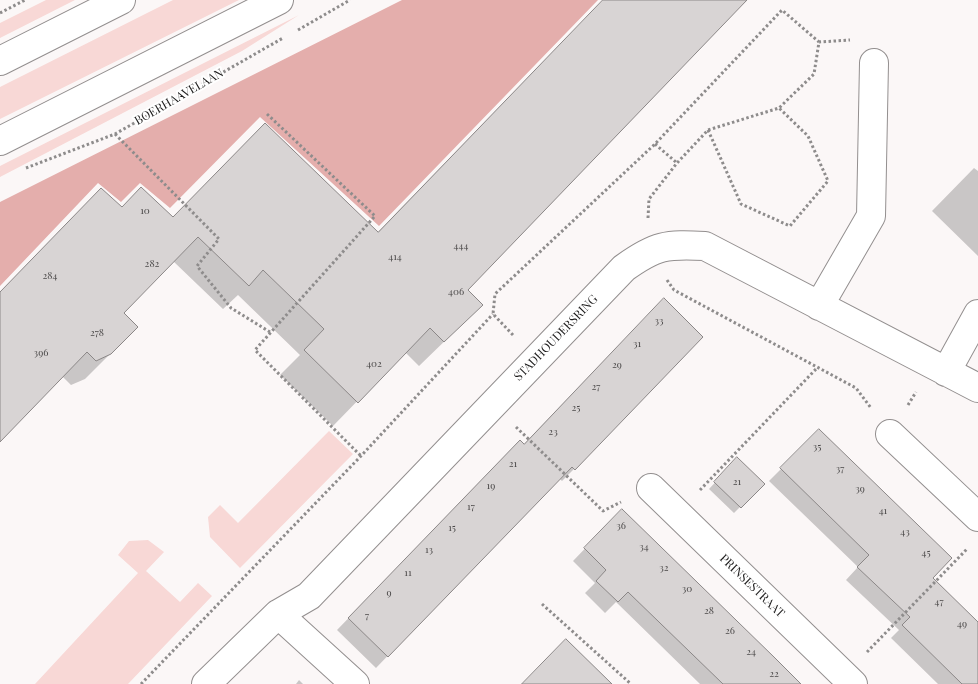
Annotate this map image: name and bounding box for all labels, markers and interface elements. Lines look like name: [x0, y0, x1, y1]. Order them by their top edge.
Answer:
street label: BOERHAAVELAAN: [132, 66, 226, 128]
house number: 10: [140, 205, 150, 217]
house number: 444: [454, 240, 468, 252]
house number: 414: [388, 251, 402, 263]
house number: 282: [145, 258, 159, 270]
house number: 284: [43, 270, 57, 282]
house number: 406: [448, 286, 464, 298]
street label: STADHOUDERSRING: [511, 292, 601, 384]
house number: 33: [654, 315, 664, 327]
house number: 278: [90, 327, 104, 339]
house number: 31: [633, 338, 641, 350]
house number: 396: [34, 347, 48, 359]
house number: 402: [366, 358, 382, 370]
house number: 29: [612, 359, 622, 371]
house number: 27: [592, 381, 600, 393]
house number: 25: [572, 402, 580, 414]
house number: 23: [548, 426, 558, 438]
house number: 35: [813, 441, 821, 453]
house number: 21: [509, 458, 517, 470]
house number: 37: [836, 463, 844, 475]
house number: 21: [733, 476, 741, 488]
house number: 19: [487, 480, 495, 492]
house number: 39: [855, 483, 865, 495]
house number: 17: [467, 501, 475, 513]
house number: 41: [879, 505, 887, 517]
house number: 36: [616, 520, 626, 532]
house number: 15: [448, 522, 456, 534]
house number: 43: [900, 526, 910, 538]
house number: 34: [639, 541, 649, 553]
house number: 13: [425, 544, 433, 556]
house number: 45: [921, 547, 931, 559]
street label: PRINSESTRAAT: [716, 551, 788, 621]
house number: 32: [659, 562, 669, 574]
house number: 11: [404, 567, 412, 579]
house number: 30: [682, 583, 692, 595]
house number: 9: [386, 587, 392, 599]
house number: 47: [935, 596, 943, 608]
house number: 28: [704, 605, 714, 617]
house number: 7: [365, 610, 369, 622]
house number: 49: [957, 618, 967, 630]
house number: 26: [725, 625, 735, 637]
house number: 24: [746, 646, 756, 658]
house number: 22: [769, 668, 779, 680]

